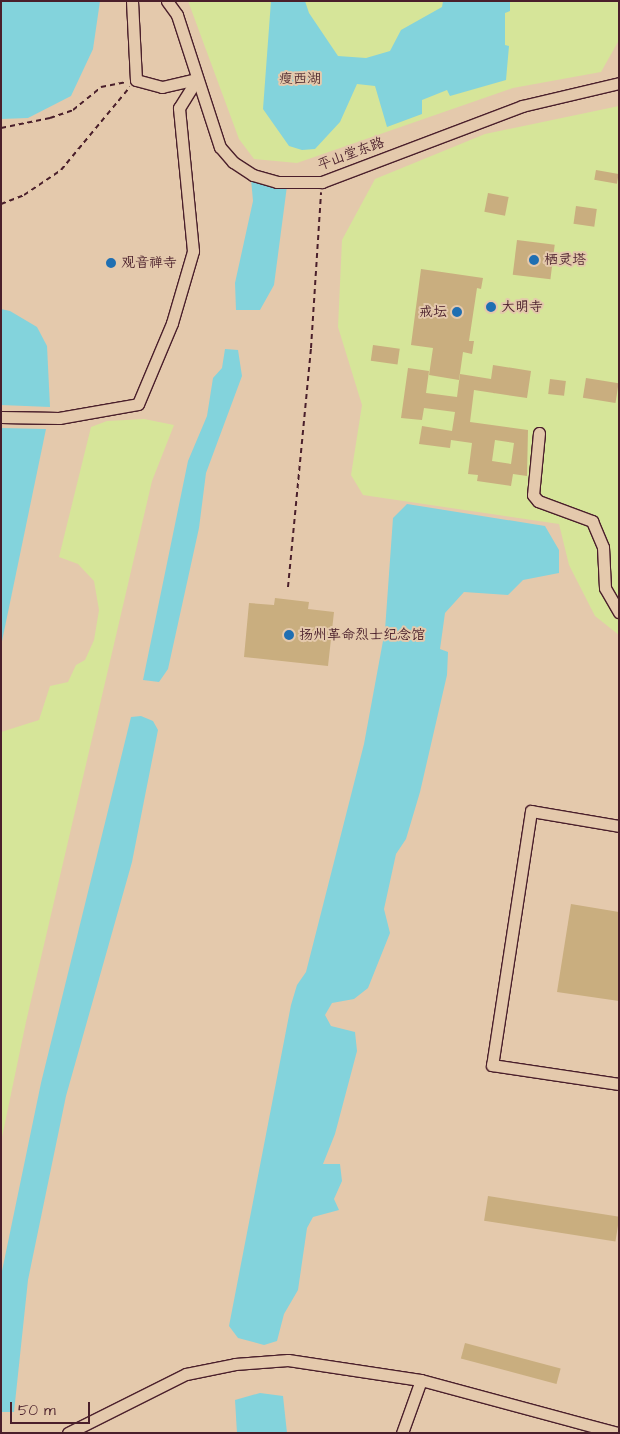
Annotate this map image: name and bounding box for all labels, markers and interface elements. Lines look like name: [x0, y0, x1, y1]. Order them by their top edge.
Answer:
park label: 瘦西湖: [279, 71, 321, 87]
street label: 平山堂东路: [315, 134, 387, 174]
place label: 栖灵塔: [544, 252, 586, 268]
marker: 栖灵塔: [528, 254, 540, 266]
place label: 观音禅寺: [121, 255, 177, 271]
marker: 观音禅寺: [105, 257, 117, 269]
place label: 大明寺: [501, 299, 543, 315]
marker: 大明寺: [485, 301, 497, 313]
place label: 戒坛: [419, 304, 447, 320]
marker: 戒坛: [451, 306, 463, 318]
place label: 扬州革命烈士纪念馆: [299, 627, 425, 643]
marker: 扬州革命烈士纪念馆: [283, 629, 295, 641]
scale bar: [12, 1392, 92, 1424]
text: 50 m: [18, 1400, 56, 1421]

